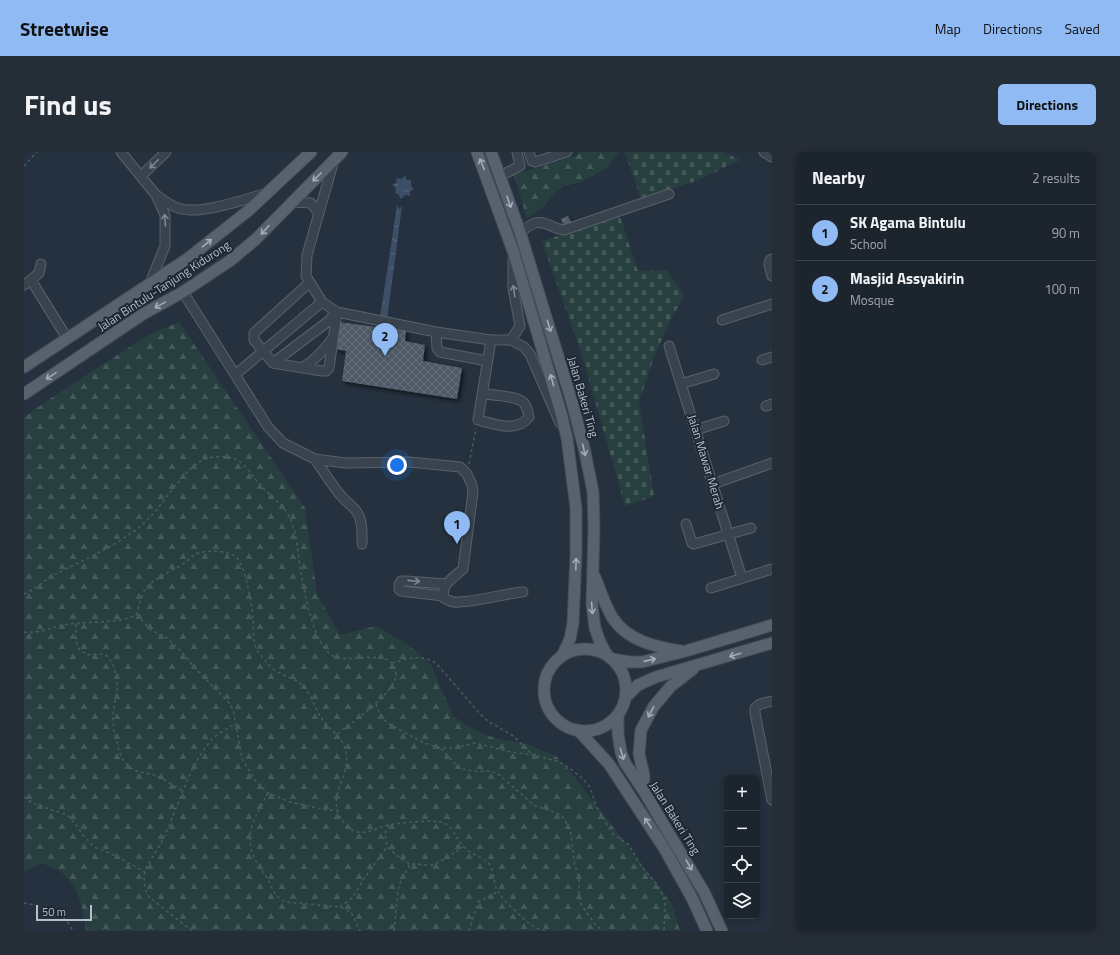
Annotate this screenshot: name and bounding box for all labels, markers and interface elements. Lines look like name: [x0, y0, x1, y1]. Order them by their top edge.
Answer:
text: Streetwise: [20, 14, 109, 43]
text: Map: [935, 18, 961, 39]
text: Directions: [983, 18, 1042, 39]
text: Saved: [1064, 18, 1100, 39]
text: Find us: [24, 83, 112, 126]
button: Directions: [998, 84, 1096, 125]
one-way arrow: [477, 158, 485, 170]
one-way arrow: [149, 159, 159, 169]
text: Nearby: [812, 165, 865, 191]
text: 2 results: [1032, 168, 1080, 188]
one-way arrow: [312, 172, 322, 182]
one-way arrow: [506, 195, 514, 207]
text: SK Agama Bintulu: [850, 211, 966, 234]
one-way arrow: [161, 213, 168, 226]
text: 1: [821, 223, 829, 243]
text: 90 m: [1052, 223, 1080, 243]
one-way arrow: [261, 224, 270, 234]
text: School: [850, 234, 886, 254]
street label: Jalan Bintulu-Tanjung Kidurong: [94, 235, 234, 336]
one-way arrow: [201, 239, 212, 247]
text: Masjid Assyakirin: [850, 267, 964, 290]
text: 2: [821, 279, 829, 299]
text: 100 m: [1044, 279, 1080, 299]
one-way arrow: [510, 285, 518, 298]
text: Mosque: [850, 290, 894, 310]
one-way arrow: [154, 301, 166, 309]
one-way arrow: [546, 319, 553, 332]
pin: 2: [372, 323, 398, 356]
street label: Jalan Bakeri Ting: [563, 354, 604, 440]
one-way arrow: [46, 372, 57, 380]
one-way arrow: [548, 374, 555, 387]
street label: Jalan Mawar Merah: [683, 412, 730, 512]
one-way arrow: [581, 444, 589, 457]
your location: [387, 455, 407, 475]
pin: 1: [444, 511, 470, 544]
one-way arrow: [572, 558, 579, 571]
one-way arrow: [407, 578, 420, 585]
one-way arrow: [589, 601, 596, 614]
one-way arrow: [729, 651, 741, 659]
one-way arrow: [644, 655, 657, 663]
one-way arrow: [647, 706, 654, 718]
one-way arrow: [619, 747, 626, 760]
map controls: [724, 775, 760, 919]
button: +: [724, 775, 760, 811]
street label: Jalan Bakeri Ting: [645, 777, 706, 858]
button: −: [724, 811, 760, 847]
one-way arrow: [644, 818, 652, 829]
button: locate: [724, 847, 760, 883]
one-way arrow: [685, 859, 693, 871]
button: layers: [724, 883, 760, 919]
scale bar: [36, 903, 92, 922]
text: 50 m: [42, 904, 66, 920]

